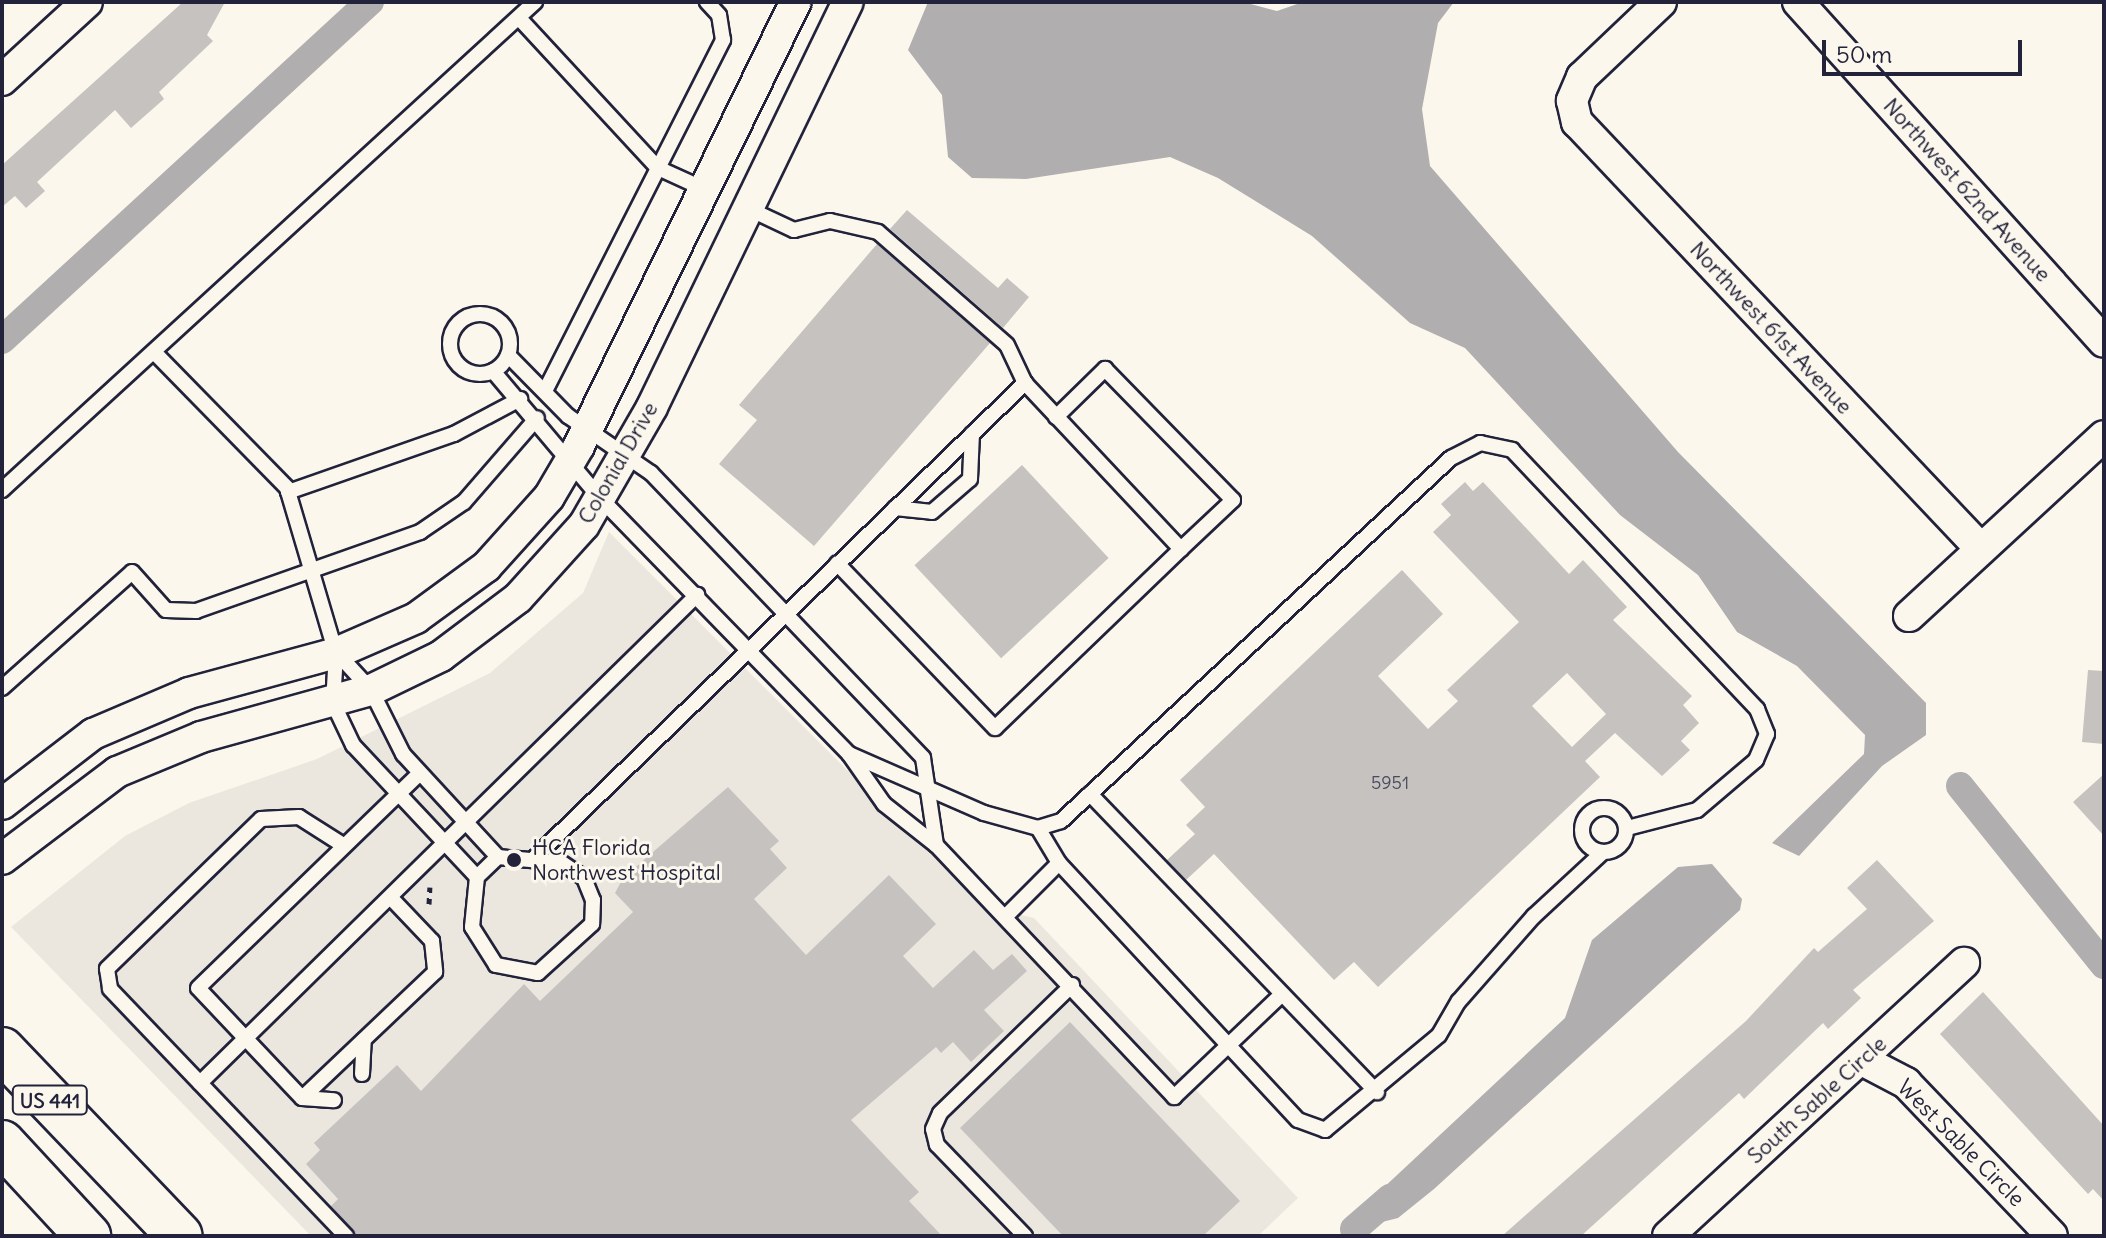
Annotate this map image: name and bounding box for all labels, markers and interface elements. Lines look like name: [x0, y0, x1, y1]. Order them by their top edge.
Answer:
scale bar: [1826, 24, 2026, 74]
text: 50 m: [1836, 39, 1892, 69]
street label: Northwest 62nd Avenue: [1878, 93, 2056, 287]
street label: Northwest 61st Avenue: [1684, 236, 1858, 420]
street label: Colonial Drive: [572, 397, 664, 529]
house number: 5951: [1371, 772, 1409, 794]
place label: HCA Florida Northwest Hospital: [532, 834, 721, 886]
marker: HCA Florida Northwest Hospital: [503, 849, 525, 871]
street label: South Sable Circle: [1742, 1031, 1892, 1169]
street label: West Sable Circle: [1892, 1074, 2030, 1212]
road number: US 441: [10, 1084, 90, 1116]

